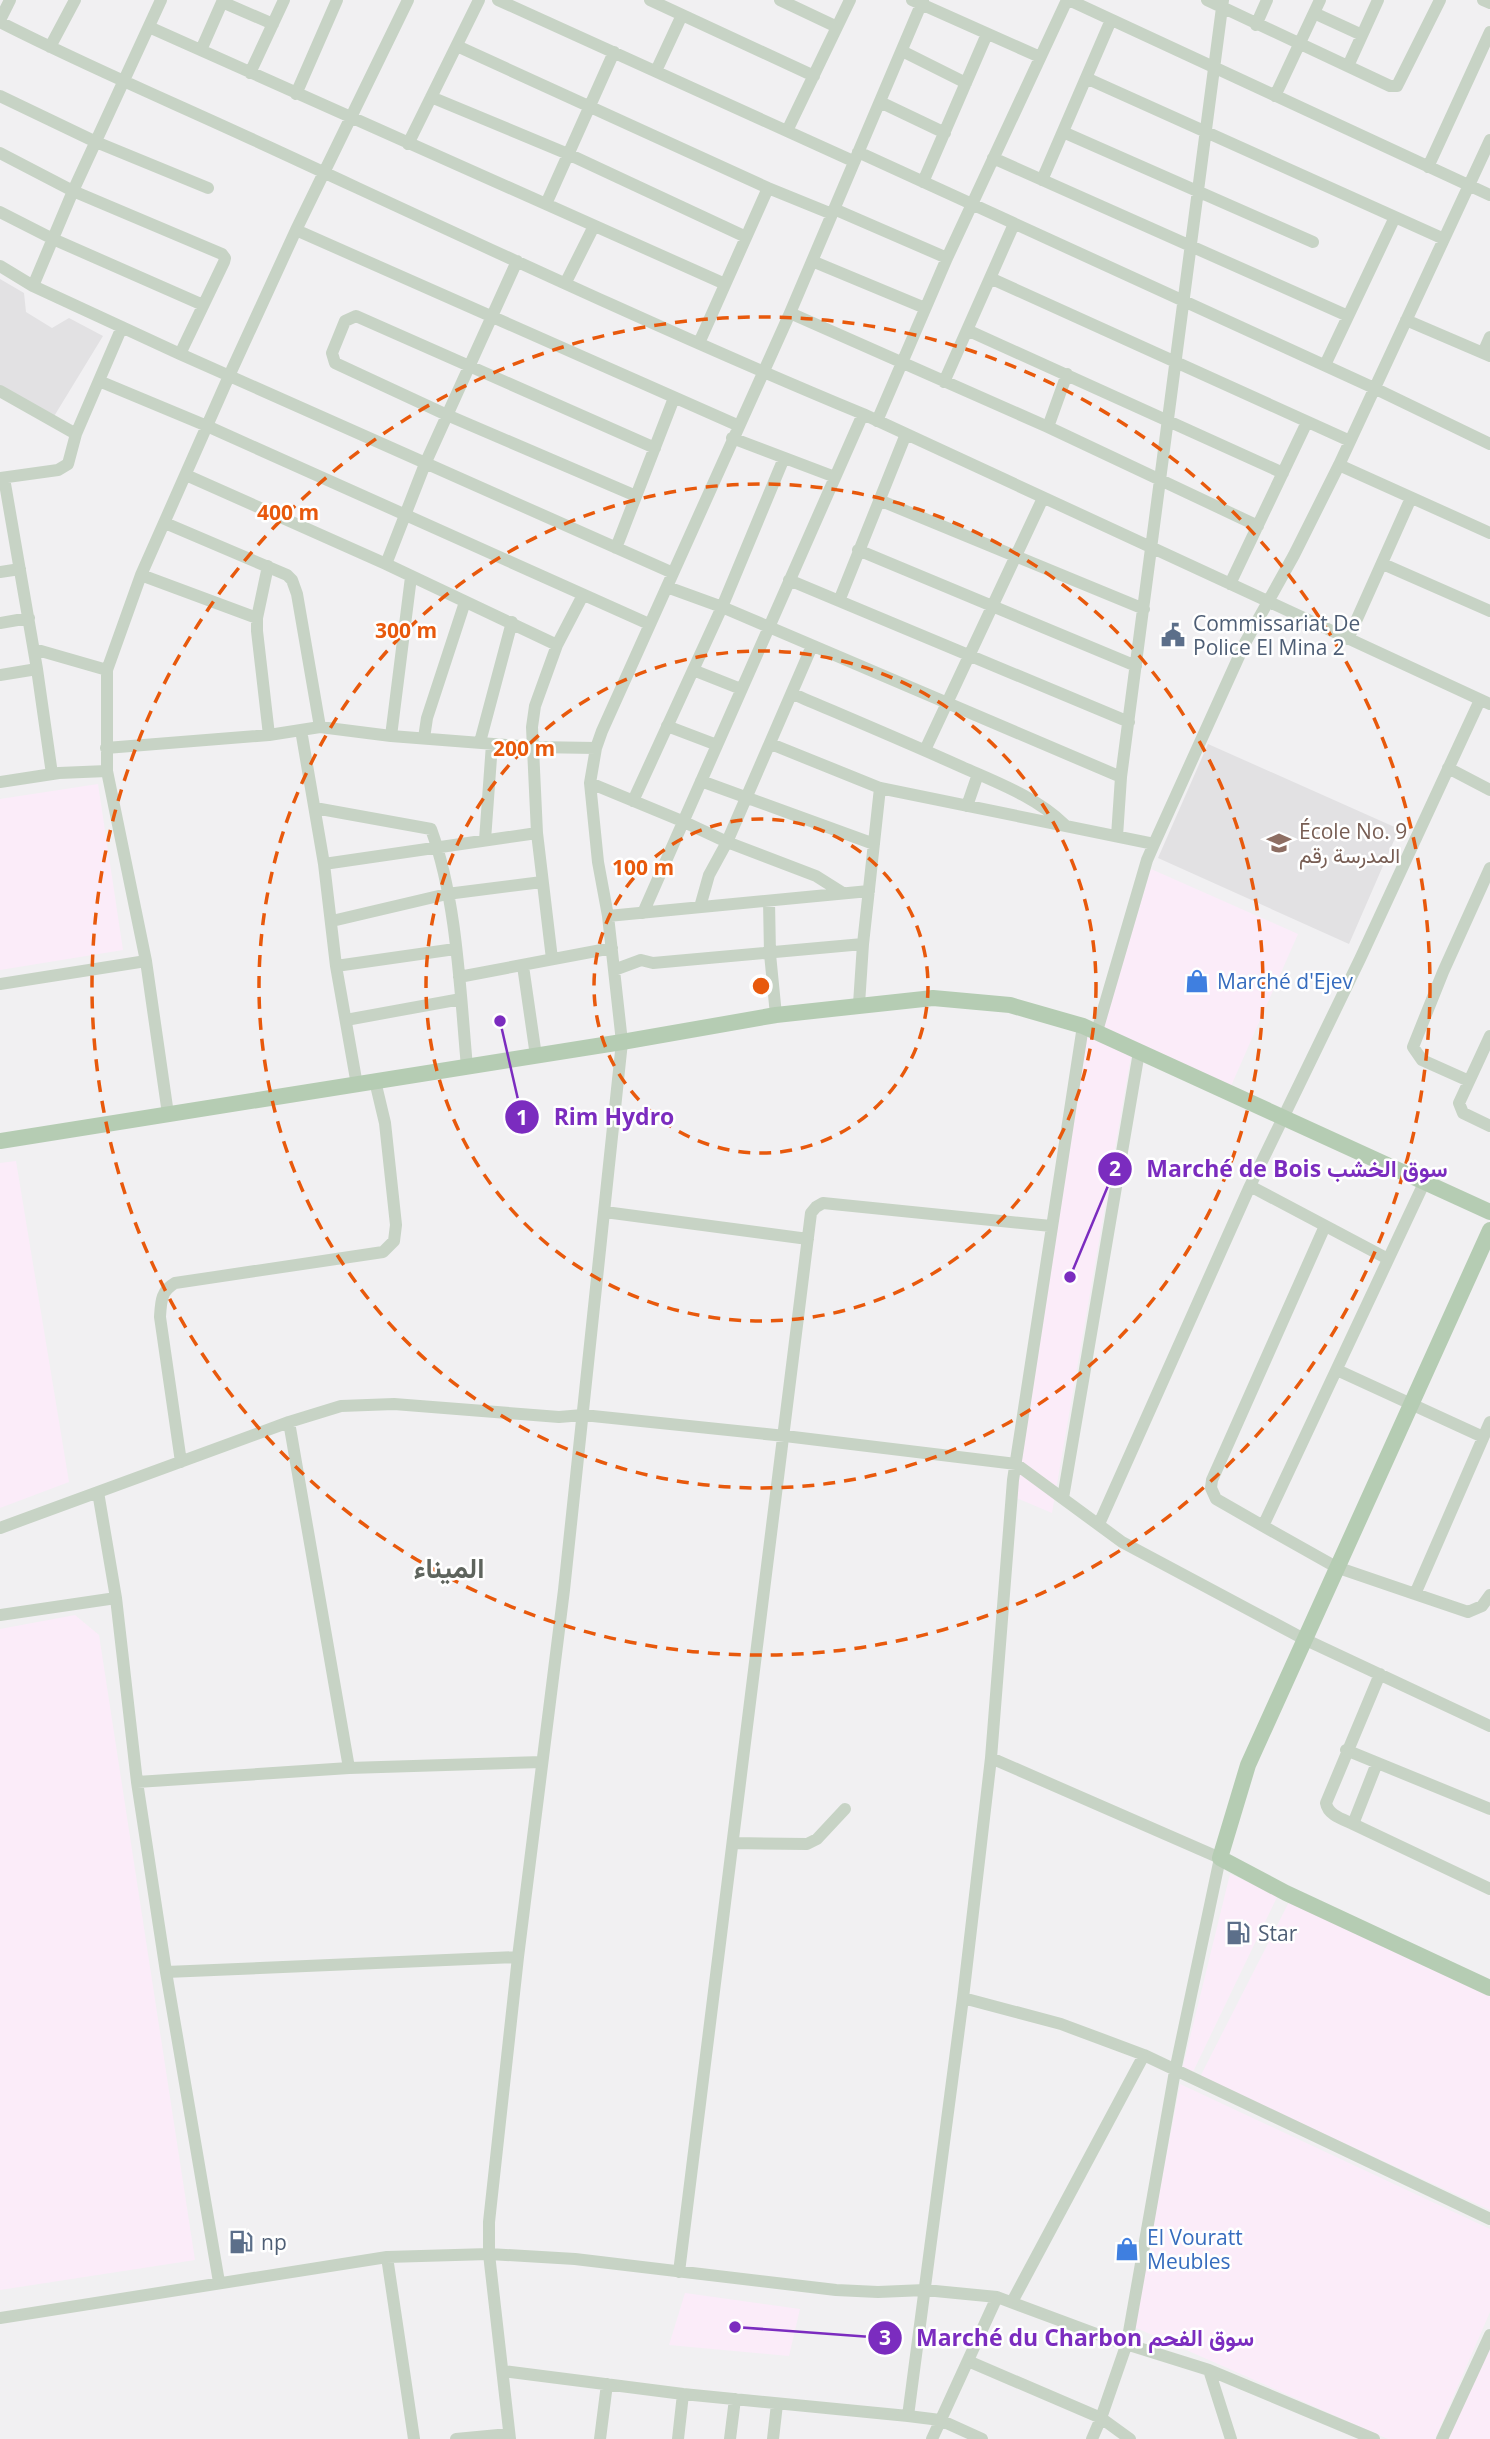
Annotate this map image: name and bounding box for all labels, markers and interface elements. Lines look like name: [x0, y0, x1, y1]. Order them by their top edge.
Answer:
text: 400 m: [257, 498, 319, 526]
place label: Commissariat De Police El Mina 2: [1193, 609, 1360, 661]
text: 300 m: [375, 616, 437, 644]
public building icon: Commissariat De Police El Mina 2: [1159, 621, 1187, 649]
text: 200 m: [493, 734, 555, 762]
place label: École No. 9 المدرسة رقم: [1299, 817, 1407, 870]
school or university icon: École No. 9 المدرسة رقم: [1265, 829, 1293, 857]
text: 100 m: [612, 853, 674, 881]
shop icon: Marché d'Ejev: [1183, 967, 1211, 995]
place label: Marché d'Ejev: [1217, 967, 1354, 995]
centre of rings: [749, 974, 773, 998]
callout: Rim Hydro: [505, 1095, 688, 1139]
text: Rim Hydro: [554, 1100, 674, 1132]
text: 1: [516, 1103, 528, 1131]
callout: Marché de Bois سوق الخشب: [1097, 1147, 1462, 1191]
text: Marché de Bois سوق الخشب: [1146, 1152, 1448, 1184]
text: 2: [1109, 1154, 1121, 1182]
district label: الميناء: [413, 1548, 485, 1586]
fuel station icon: Star: [1224, 1919, 1252, 1947]
place label: Star: [1258, 1919, 1298, 1947]
place label: El Vouratt Meubles: [1147, 2223, 1243, 2275]
fuel station icon: np: [227, 2228, 255, 2256]
place label: np: [261, 2228, 287, 2256]
shop icon: El Vouratt Meubles: [1113, 2235, 1141, 2263]
callout: Marché du Charbon سوق الفحم: [867, 2316, 1269, 2360]
text: Marché du Charbon سوق الفحم: [916, 2321, 1254, 2353]
text: 3: [879, 2323, 891, 2351]

